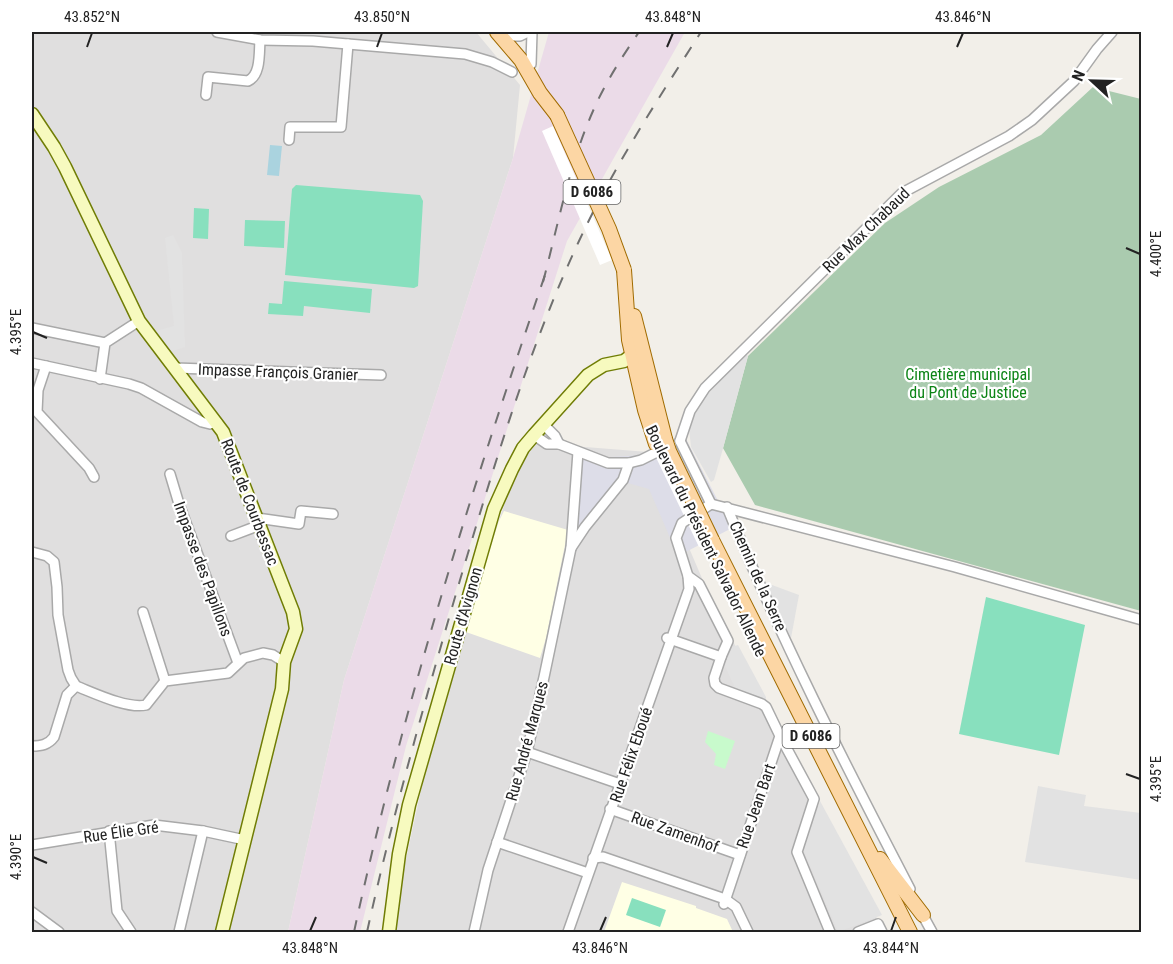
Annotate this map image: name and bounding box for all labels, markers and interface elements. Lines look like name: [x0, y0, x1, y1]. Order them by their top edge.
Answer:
text: 43.852°N: [64, 8, 120, 26]
text: 43.850°N: [354, 8, 410, 26]
text: 43.848°N: [645, 8, 701, 26]
text: 43.846°N: [935, 8, 991, 26]
north arrow: [1062, 51, 1122, 111]
text: N: [1068, 67, 1089, 84]
road number: D 6086: [564, 180, 620, 204]
street label: Rue Max Chabaud: [819, 184, 913, 276]
text: 4.400°E: [1147, 231, 1165, 277]
text: 4.395°E: [7, 309, 25, 355]
street label: Impasse François Granier: [198, 360, 359, 384]
park label: Cimetière municipal du Pont de Justice: [905, 365, 1031, 402]
street label: Boulevard du Président Salvador Allende: [642, 422, 770, 660]
street label: Route de Courbessac: [217, 436, 283, 568]
street label: Impasse des Papillons: [170, 499, 236, 639]
street label: Chemin de la Serre: [725, 518, 791, 634]
street label: Route d'Avignon: [440, 565, 486, 667]
street label: Rue André Marques: [502, 679, 552, 803]
street label: Rue Félix Eboué: [606, 705, 656, 805]
road number: D 6086: [782, 724, 840, 748]
text: 4.395°E: [1147, 756, 1165, 802]
street label: Rue Jean Bart: [733, 761, 779, 851]
street label: Rue Zamenhof: [629, 807, 721, 857]
street label: Rue Élie Gré: [82, 817, 160, 847]
text: 4.390°E: [7, 834, 25, 880]
text: 43.848°N: [282, 939, 338, 957]
text: 43.846°N: [572, 939, 628, 957]
text: 43.844°N: [863, 939, 919, 957]

